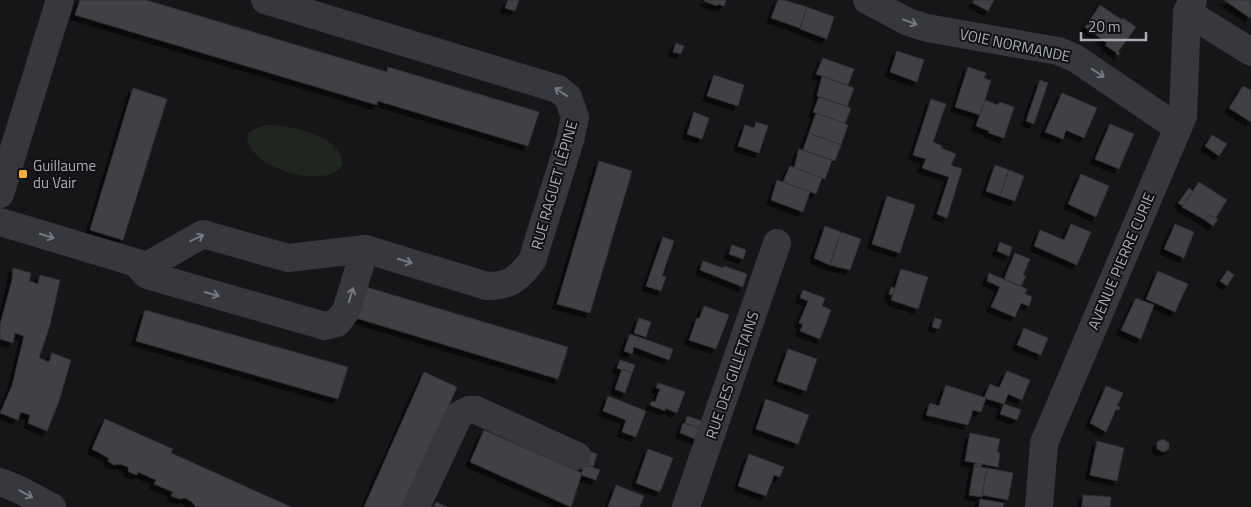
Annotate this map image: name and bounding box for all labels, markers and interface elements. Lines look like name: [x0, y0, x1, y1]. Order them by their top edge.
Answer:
scale bar: [1081, 10, 1146, 42]
text: 20 m: [1088, 15, 1121, 38]
one-way arrow: [902, 18, 917, 27]
street label: VOIE NORMANDE: [958, 22, 1072, 68]
one-way arrow: [1091, 68, 1105, 78]
one-way arrow: [554, 87, 568, 97]
street label: RUE RAGUET LÉPINE: [525, 118, 583, 252]
place label: Guillaume du Vair: [33, 154, 96, 194]
marker: Guillaume du Vair: [17, 168, 29, 180]
street label: AVENUE PIERRE CURIE: [1082, 189, 1160, 333]
one-way arrow: [38, 232, 54, 242]
one-way arrow: [189, 232, 204, 242]
one-way arrow: [397, 257, 413, 267]
one-way arrow: [346, 287, 356, 303]
one-way arrow: [203, 290, 219, 299]
street label: RUE DES GILLETAINS: [699, 308, 765, 442]
one-way arrow: [19, 489, 33, 499]

